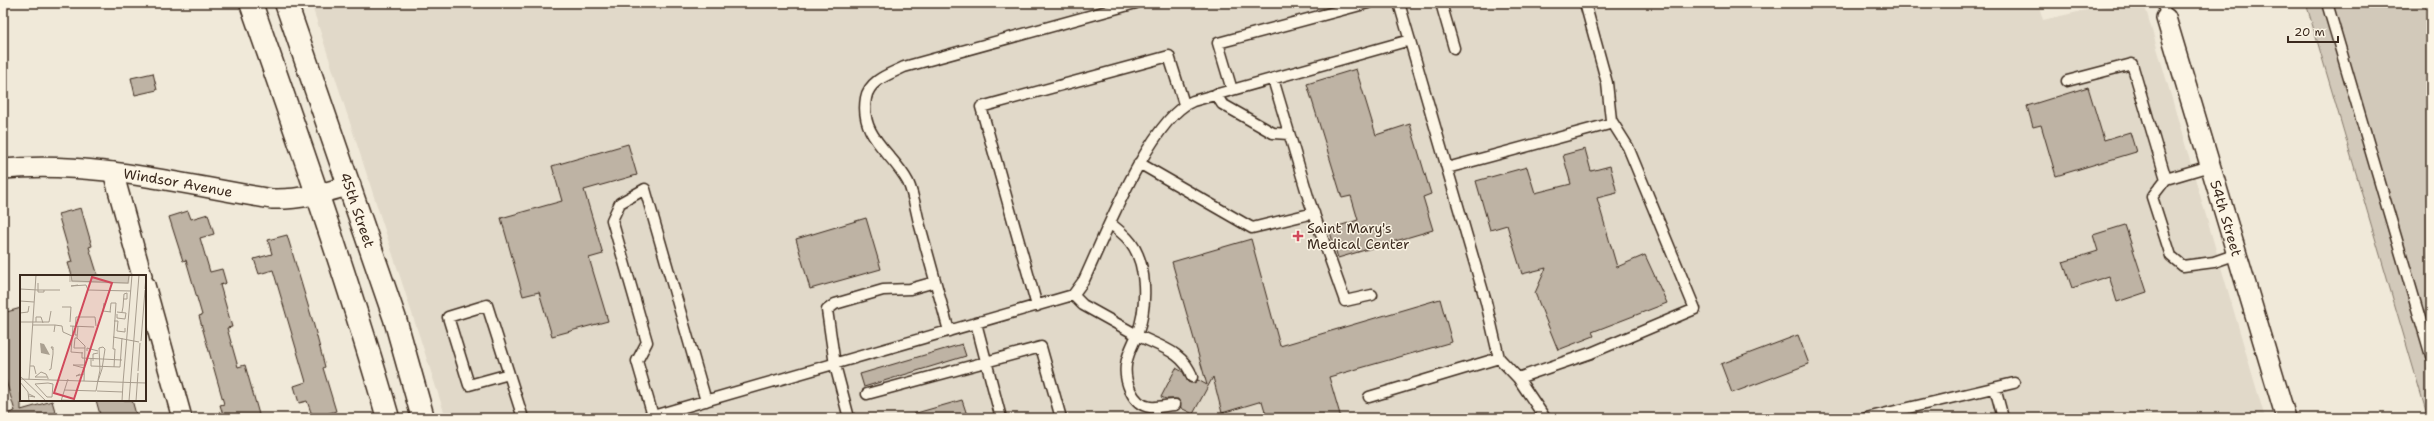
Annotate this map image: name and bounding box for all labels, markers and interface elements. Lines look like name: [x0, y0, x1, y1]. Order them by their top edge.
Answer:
scale bar: [2288, 18, 2338, 44]
text: 20 m: [2294, 24, 2325, 40]
street label: Windsor Avenue: [122, 164, 234, 201]
street label: 45th Street: [336, 170, 379, 250]
street label: 54th Street: [2206, 178, 2246, 258]
place label: Saint Mary's Medical Center: [1307, 219, 1410, 253]
marker: Saint Mary's Medical Center: [1292, 230, 1304, 242]
inset map: [20, 275, 146, 401]

